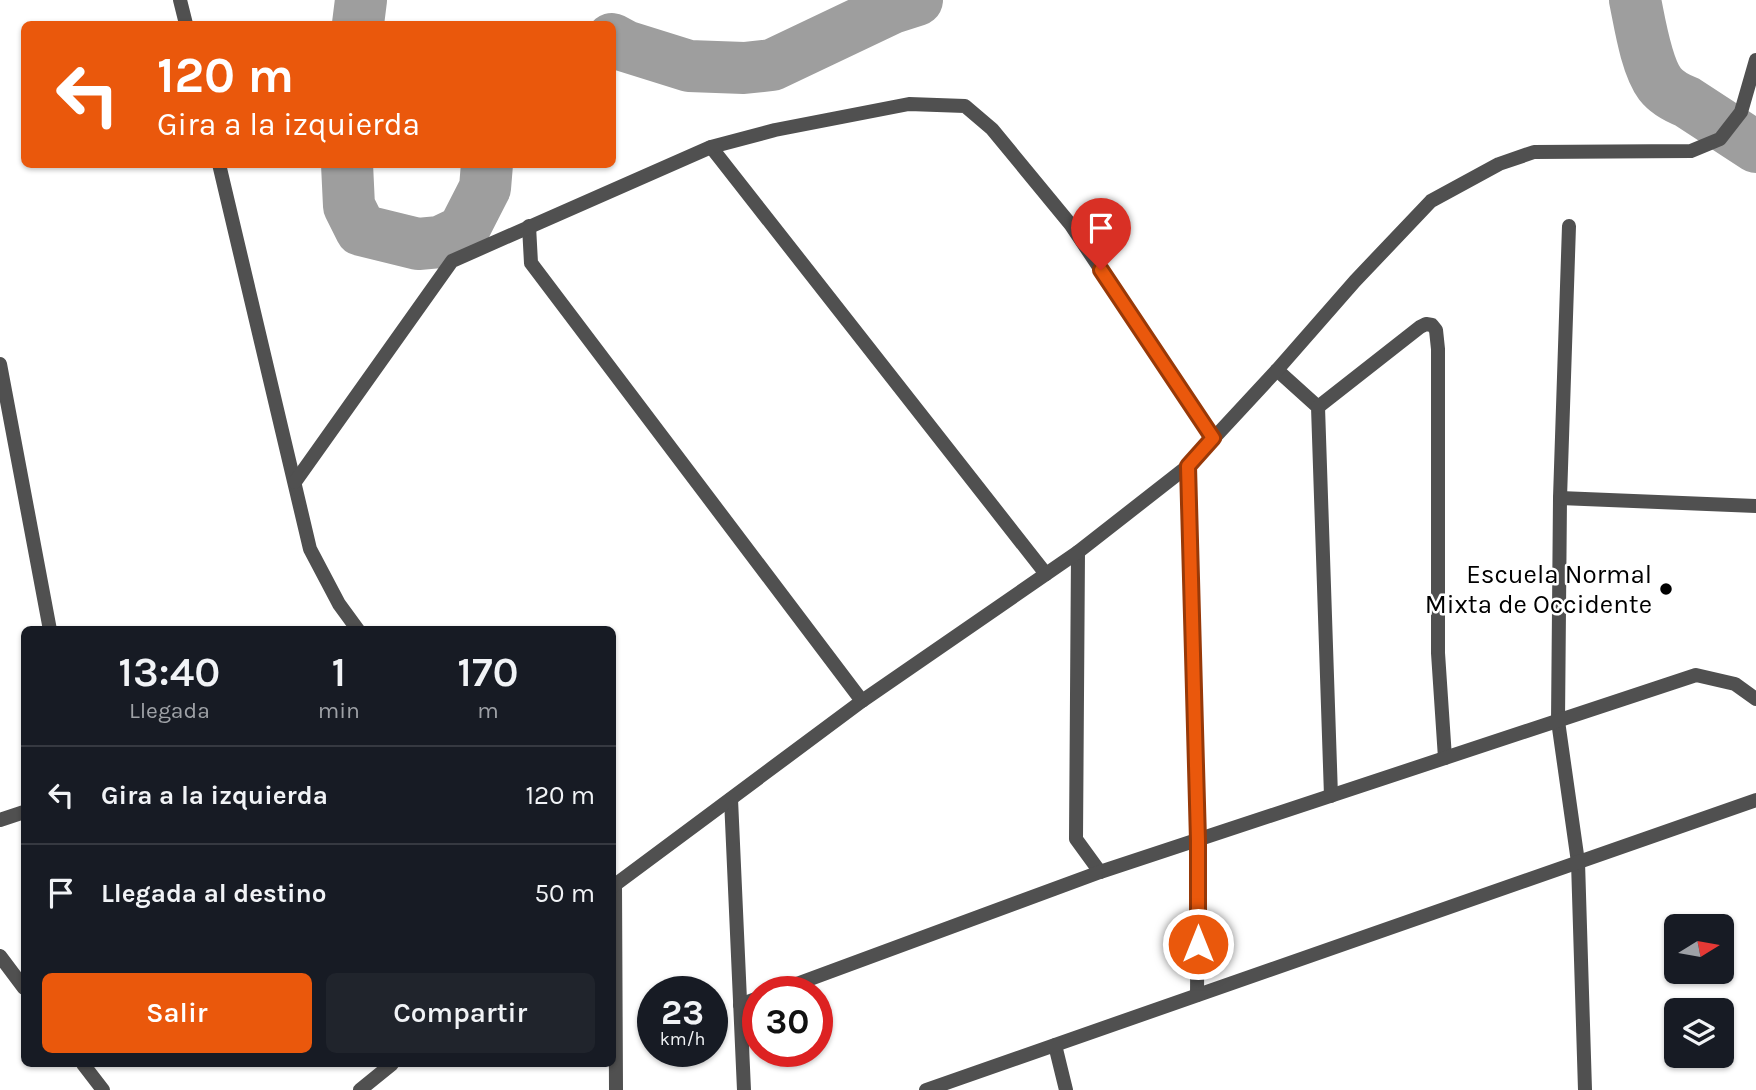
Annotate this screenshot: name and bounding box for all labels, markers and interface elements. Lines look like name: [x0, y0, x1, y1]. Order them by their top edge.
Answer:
text: 120 m: [157, 47, 294, 104]
icon: left: [42, 49, 133, 140]
text: Gira a la izquierda: [157, 106, 420, 143]
pin: [1071, 198, 1131, 270]
icon: arrive: [1082, 209, 1120, 247]
place label: Escuela Normal Mixta de Occidente: [1425, 559, 1652, 620]
marker: Escuela Normal Mixta de Occidente: [1658, 581, 1674, 597]
text: 13:40: [118, 647, 220, 697]
text: 1: [331, 647, 346, 697]
text: 170: [457, 647, 519, 697]
text: Llegada: [129, 697, 210, 724]
text: min: [318, 697, 360, 724]
text: m: [477, 697, 499, 724]
icon: left: [42, 776, 80, 814]
text: Gira a la izquierda: [101, 780, 328, 811]
text: 120 m: [525, 780, 595, 811]
icon: arrive: [42, 874, 80, 912]
text: Llegada al destino: [101, 878, 327, 909]
text: 50 m: [534, 878, 595, 909]
position arrow: [1161, 907, 1235, 981]
north arrow: [1664, 914, 1734, 984]
map controls: [1664, 914, 1734, 1068]
button: Salir: [42, 973, 312, 1053]
button: Compartir: [326, 973, 595, 1053]
speed limit sign: 30: [742, 976, 833, 1067]
text: 23: [661, 992, 704, 1033]
button: layers: [1664, 998, 1734, 1068]
text: km/h: [660, 1028, 705, 1050]

